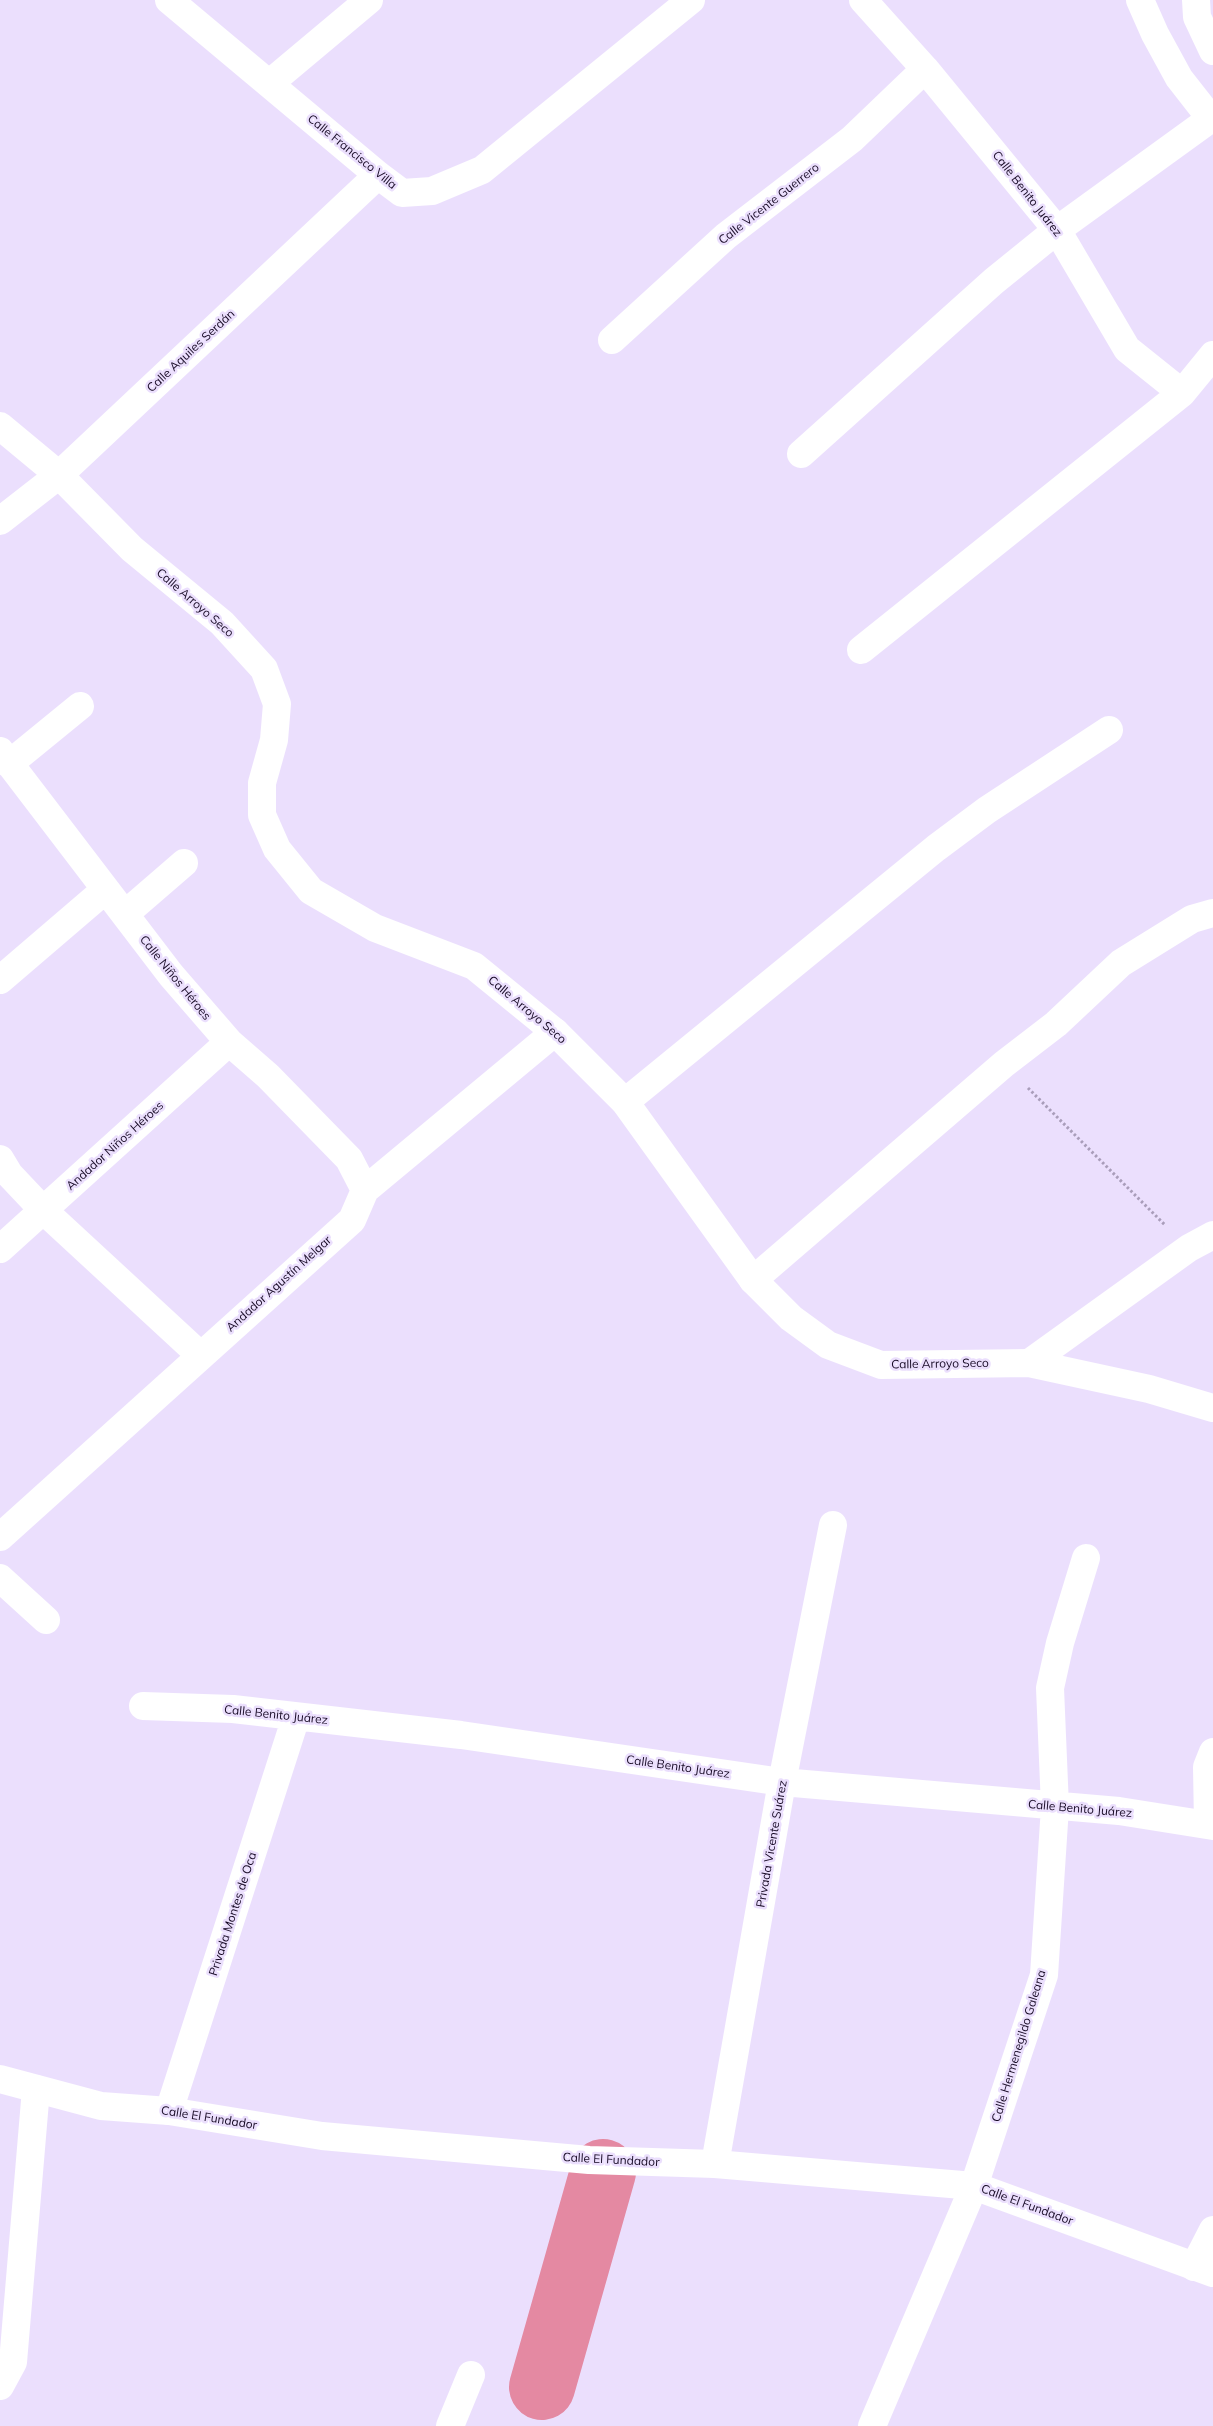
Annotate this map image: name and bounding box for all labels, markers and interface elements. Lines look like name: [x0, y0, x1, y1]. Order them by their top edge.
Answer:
street label: Calle Francisco Villa: [305, 112, 399, 192]
street label: Calle Benito Juárez: [989, 148, 1065, 240]
street label: Calle Vicente Guerrero: [716, 160, 822, 248]
street label: Calle Aquiles Serdán: [144, 307, 238, 395]
street label: Calle Arroyo Seco: [153, 566, 237, 640]
street label: Calle Niños Héroes: [136, 933, 214, 1023]
street label: Calle Arroyo Seco: [485, 973, 569, 1047]
street label: Andador Niños Héroes: [63, 1099, 167, 1193]
street label: Andador Agustín Melgar: [224, 1233, 334, 1335]
street label: Calle Arroyo Seco: [891, 1356, 989, 1372]
street label: Calle Benito Juárez: [223, 1702, 329, 1728]
street label: Calle Benito Juárez: [625, 1753, 731, 1781]
street label: Privada Vicente Suárez: [754, 1779, 790, 1909]
street label: Calle Benito Juárez: [1027, 1797, 1133, 1821]
street label: Privada Montes de Oca: [206, 1850, 260, 1978]
street label: Calle Hermenegildo Galeana: [989, 1968, 1049, 2124]
street label: Calle El Fundador: [160, 2103, 258, 2133]
street label: Calle El Fundador: [562, 2150, 660, 2170]
street label: Calle El Fundador: [979, 2182, 1075, 2228]

